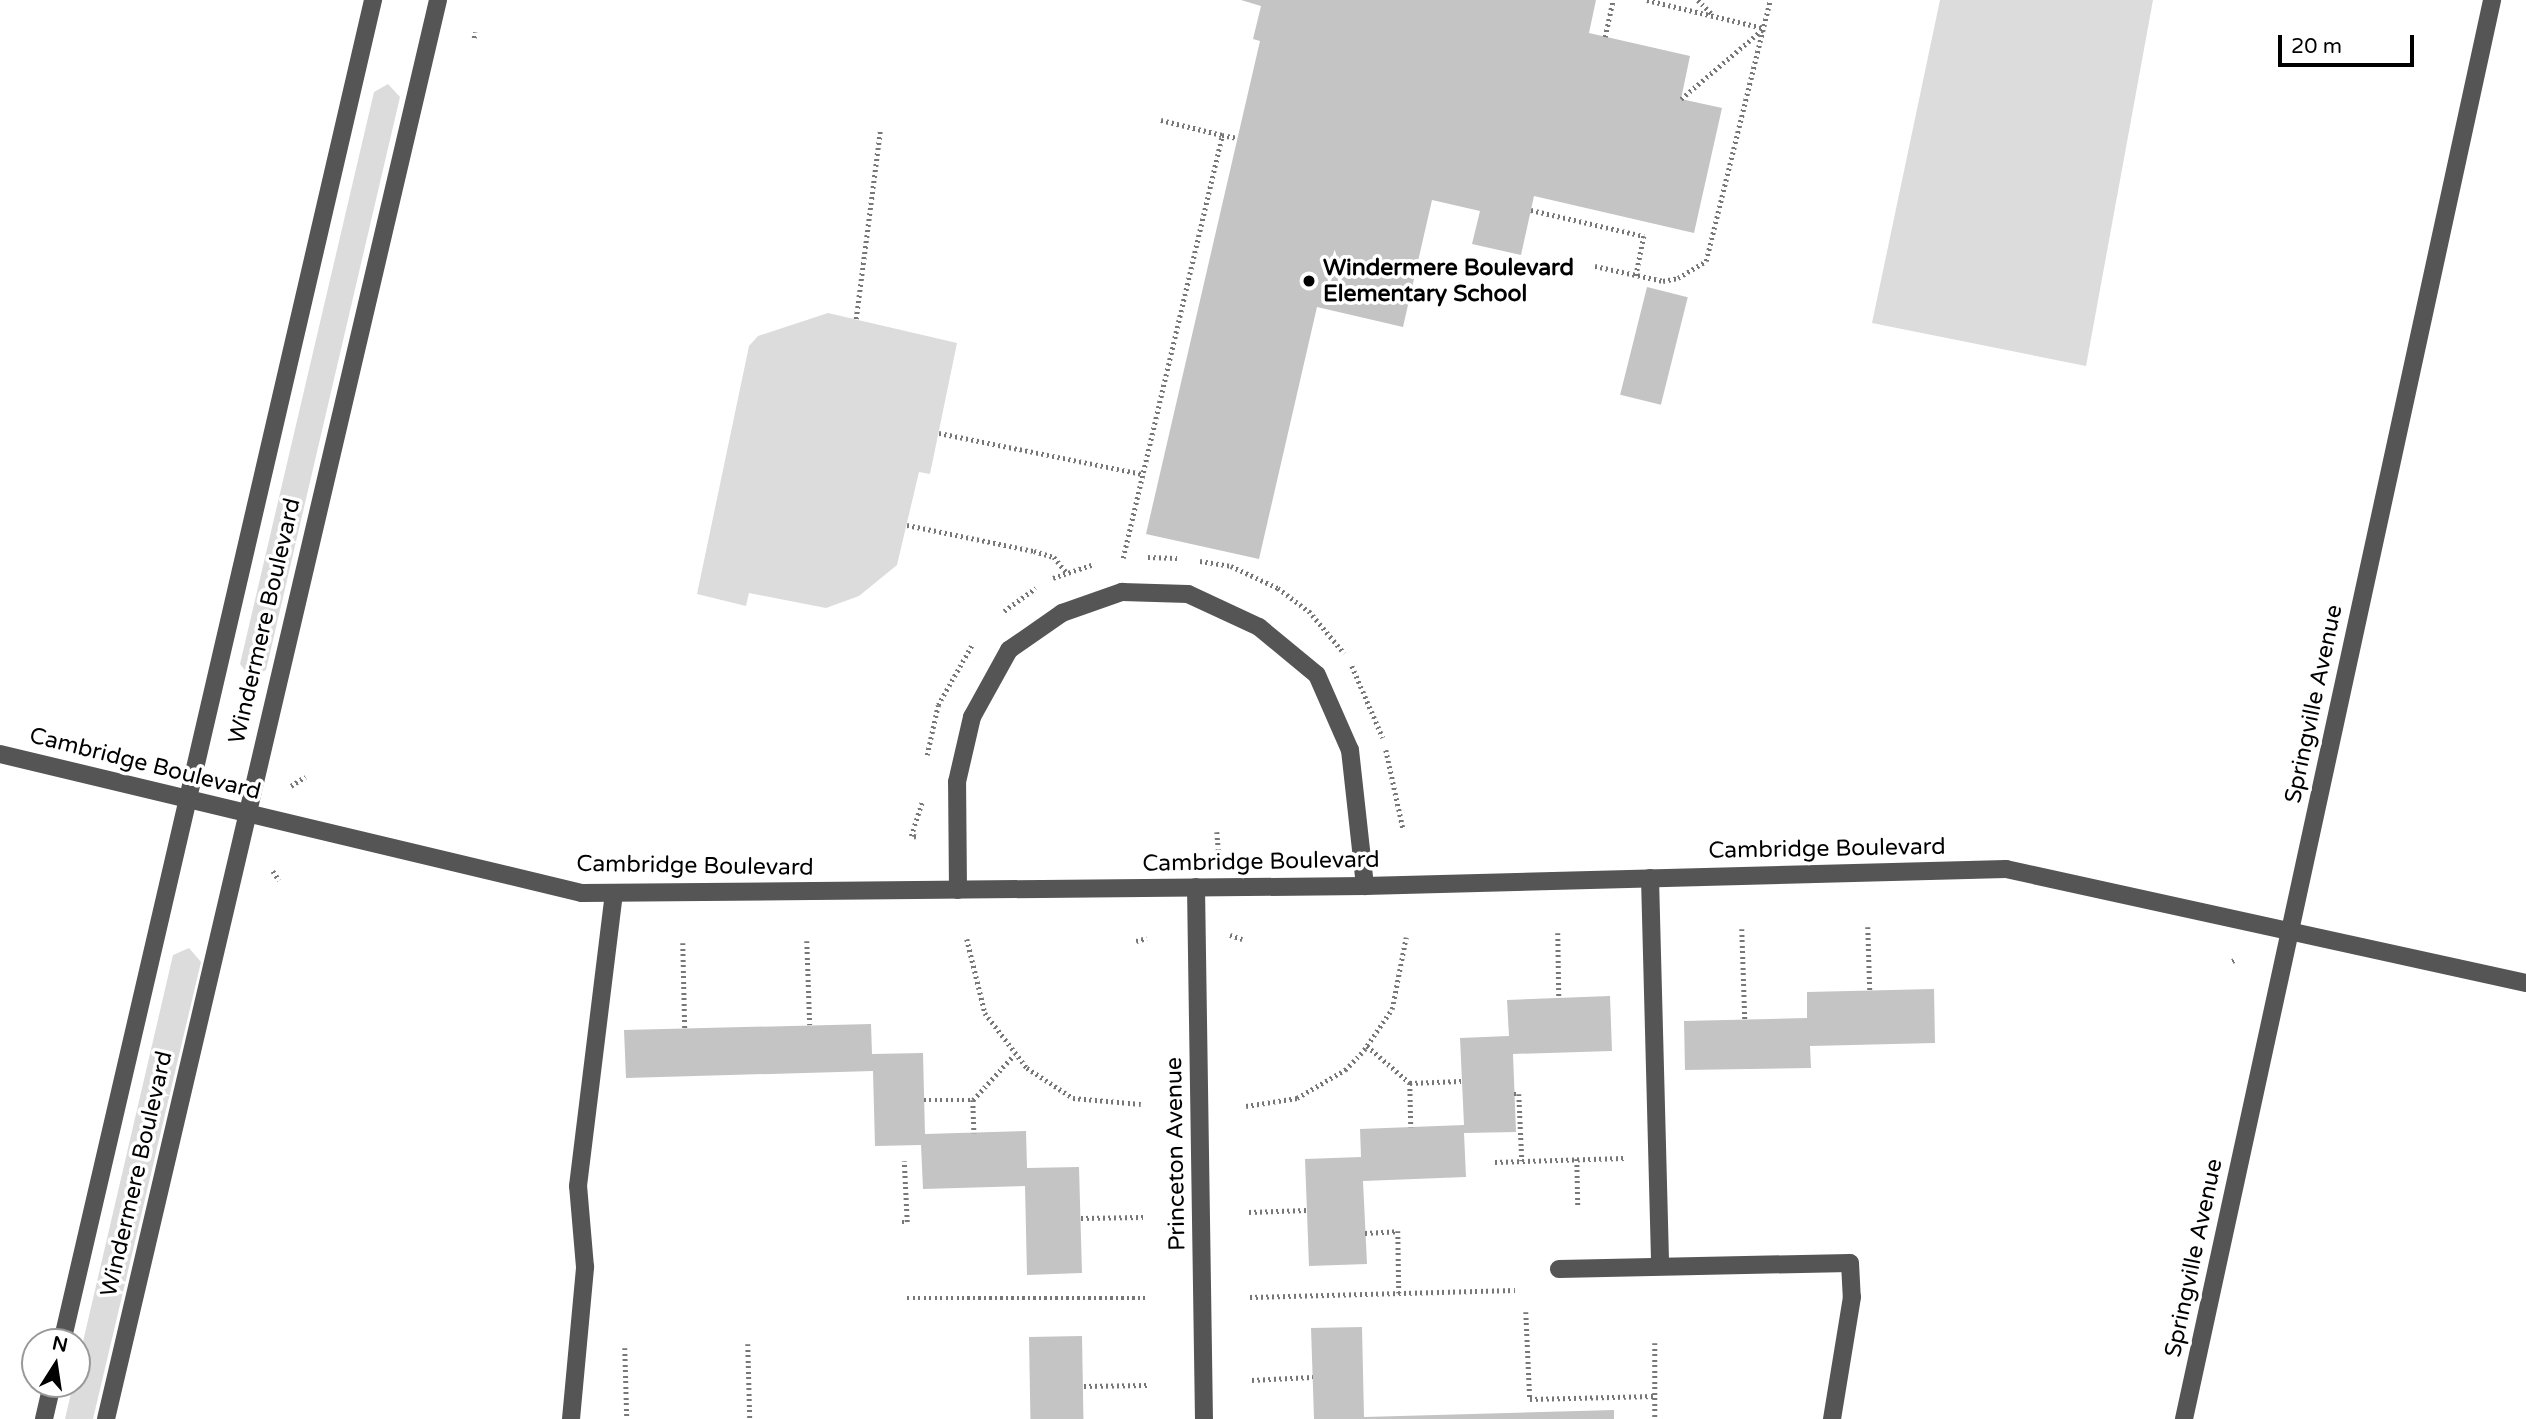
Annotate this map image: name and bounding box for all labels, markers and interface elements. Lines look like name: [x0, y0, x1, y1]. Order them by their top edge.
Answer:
scale bar: [2281, 21, 2418, 65]
text: 20 m: [2291, 34, 2342, 59]
place label: Windermere Boulevard Elementary School: [1323, 254, 1574, 308]
marker: Windermere Boulevard Elementary School: [1301, 273, 1317, 289]
street label: Windermere Boulevard: [223, 496, 307, 746]
street label: Springville Avenue: [2279, 602, 2349, 806]
street label: Cambridge Boulevard: [26, 722, 264, 806]
street label: Cambridge Boulevard: [1708, 833, 1946, 865]
street label: Cambridge Boulevard: [1142, 846, 1380, 878]
street label: Cambridge Boulevard: [576, 850, 814, 882]
street label: Windermere Boulevard: [95, 1049, 179, 1299]
street label: Princeton Avenue: [1161, 1057, 1191, 1251]
street label: Springville Avenue: [2159, 1156, 2229, 1360]
north arrow: [21, 1328, 91, 1398]
text: N: [50, 1332, 70, 1357]

